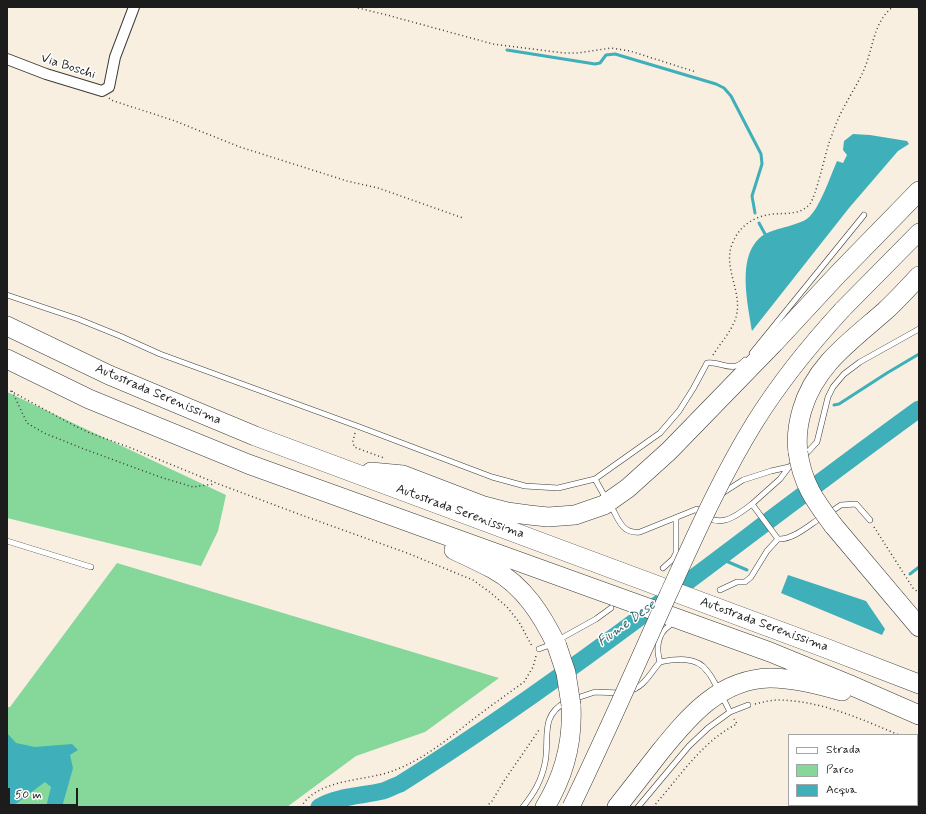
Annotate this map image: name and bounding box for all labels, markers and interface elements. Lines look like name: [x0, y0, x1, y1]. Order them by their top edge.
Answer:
street label: Via Boschi: [39, 51, 97, 83]
street label: Autostrada Serenissima: [93, 361, 223, 429]
street label: Autostrada Serenissima: [394, 482, 526, 542]
street label: Autostrada Serenissima: [698, 595, 830, 655]
water label: Fiume Dese: [595, 597, 659, 651]
legend: [788, 734, 918, 806]
text: Strada: [826, 742, 860, 758]
text: Parco: [826, 762, 854, 778]
scale bar: [10, 780, 80, 806]
text: Acqua: [826, 782, 857, 798]
text: 50 m: [15, 787, 42, 803]

